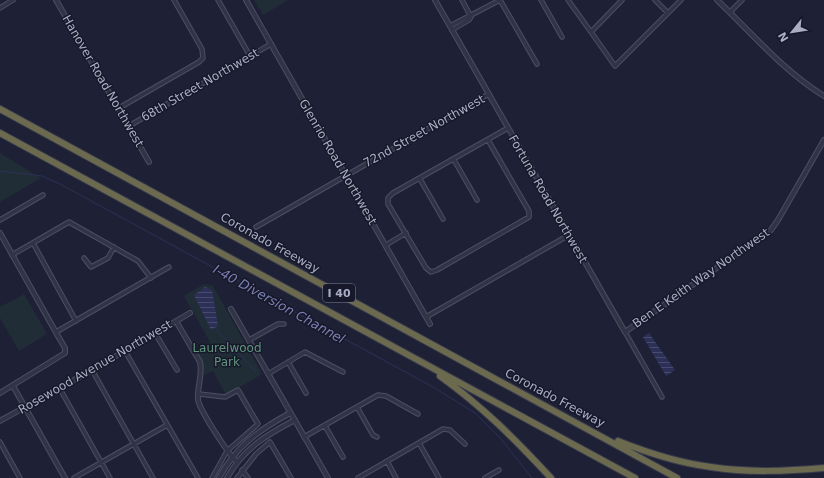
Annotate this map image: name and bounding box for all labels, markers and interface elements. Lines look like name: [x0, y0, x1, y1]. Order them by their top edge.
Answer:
street label: Hanover Road Northwest: [59, 12, 147, 150]
north arrow: [772, 12, 812, 52]
text: N: [776, 30, 792, 44]
street label: 68th Street Northwest: [139, 45, 262, 124]
street label: 72nd Street Northwest: [361, 92, 487, 170]
street label: Glenrio Road Northwest: [296, 97, 380, 228]
street label: Fortuna Road Northwest: [506, 133, 591, 266]
street label: Coronado Freeway: [218, 210, 322, 276]
street label: Ben E Keith Way Northwest: [630, 225, 772, 331]
water label: I-40 Diversion Channel: [211, 262, 348, 347]
road number: I 40: [323, 284, 355, 302]
street label: Rosewood Avenue Northwest: [16, 317, 174, 417]
park label: Laurelwood Park: [192, 341, 262, 369]
street label: Coronado Freeway: [503, 366, 607, 430]

